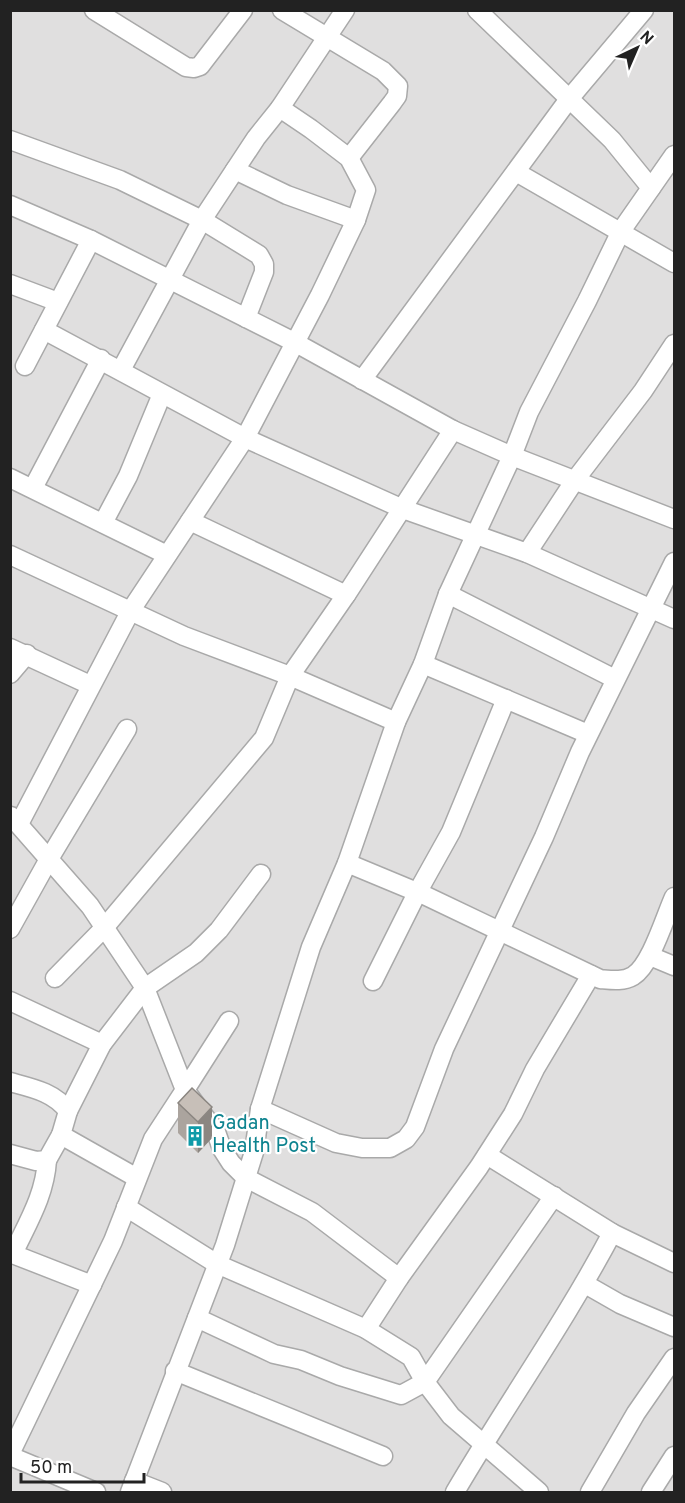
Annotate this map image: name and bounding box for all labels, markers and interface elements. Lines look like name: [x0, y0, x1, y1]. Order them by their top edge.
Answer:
north arrow: [607, 18, 667, 78]
text: N: [635, 27, 657, 50]
place label: Gadan Health Post: [212, 1111, 316, 1160]
building icon: Gadan Health Post: [183, 1124, 207, 1148]
scale bar: [21, 1446, 144, 1484]
text: 50 m: [30, 1457, 72, 1480]

